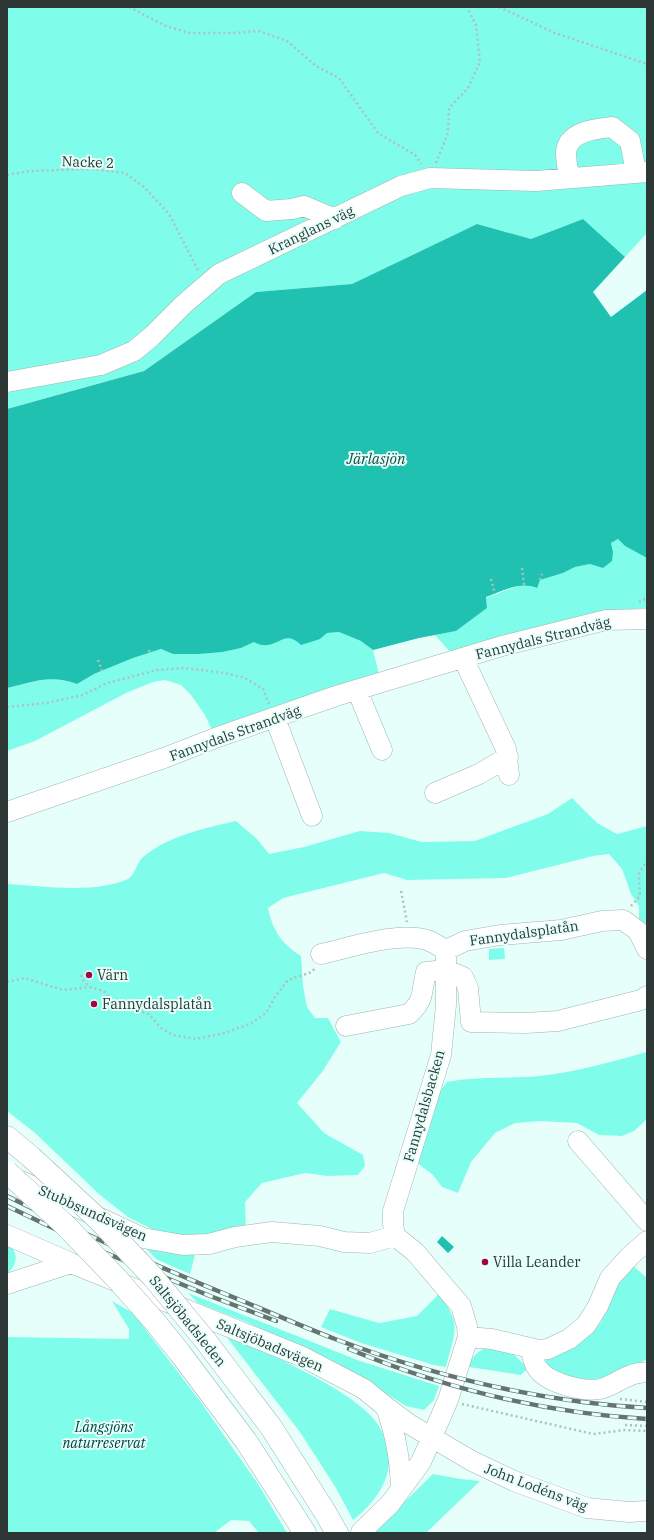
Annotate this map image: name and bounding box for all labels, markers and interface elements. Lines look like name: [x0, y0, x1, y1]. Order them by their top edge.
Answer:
street label: Nacke 2: [61, 152, 115, 172]
street label: Kranglans väg: [265, 201, 357, 259]
water label: Järlasjön: [345, 449, 406, 468]
street label: Fannydals Strandväg: [474, 612, 613, 663]
street label: Fannydals Strandväg: [167, 701, 303, 765]
street label: Fannydalsplatån: [468, 916, 580, 950]
place label: Värn: [97, 966, 128, 984]
marker: Värn: [84, 970, 94, 980]
place label: Fannydalsplatån: [102, 995, 212, 1013]
marker: Fannydalsplatån: [89, 999, 99, 1009]
street label: Fannydalsbacken: [399, 1048, 449, 1164]
street label: Stubbsundsvägen: [36, 1181, 150, 1245]
place label: Villa Leander: [493, 1253, 581, 1271]
marker: Villa Leander: [480, 1257, 490, 1267]
street label: Saltsjöbadsleden: [146, 1272, 230, 1370]
street label: Saltsjöbadsvägen: [214, 1314, 326, 1376]
park label: Långsjöns naturreservat: [62, 1418, 147, 1452]
street label: John Lodéns väg: [482, 1459, 590, 1515]

